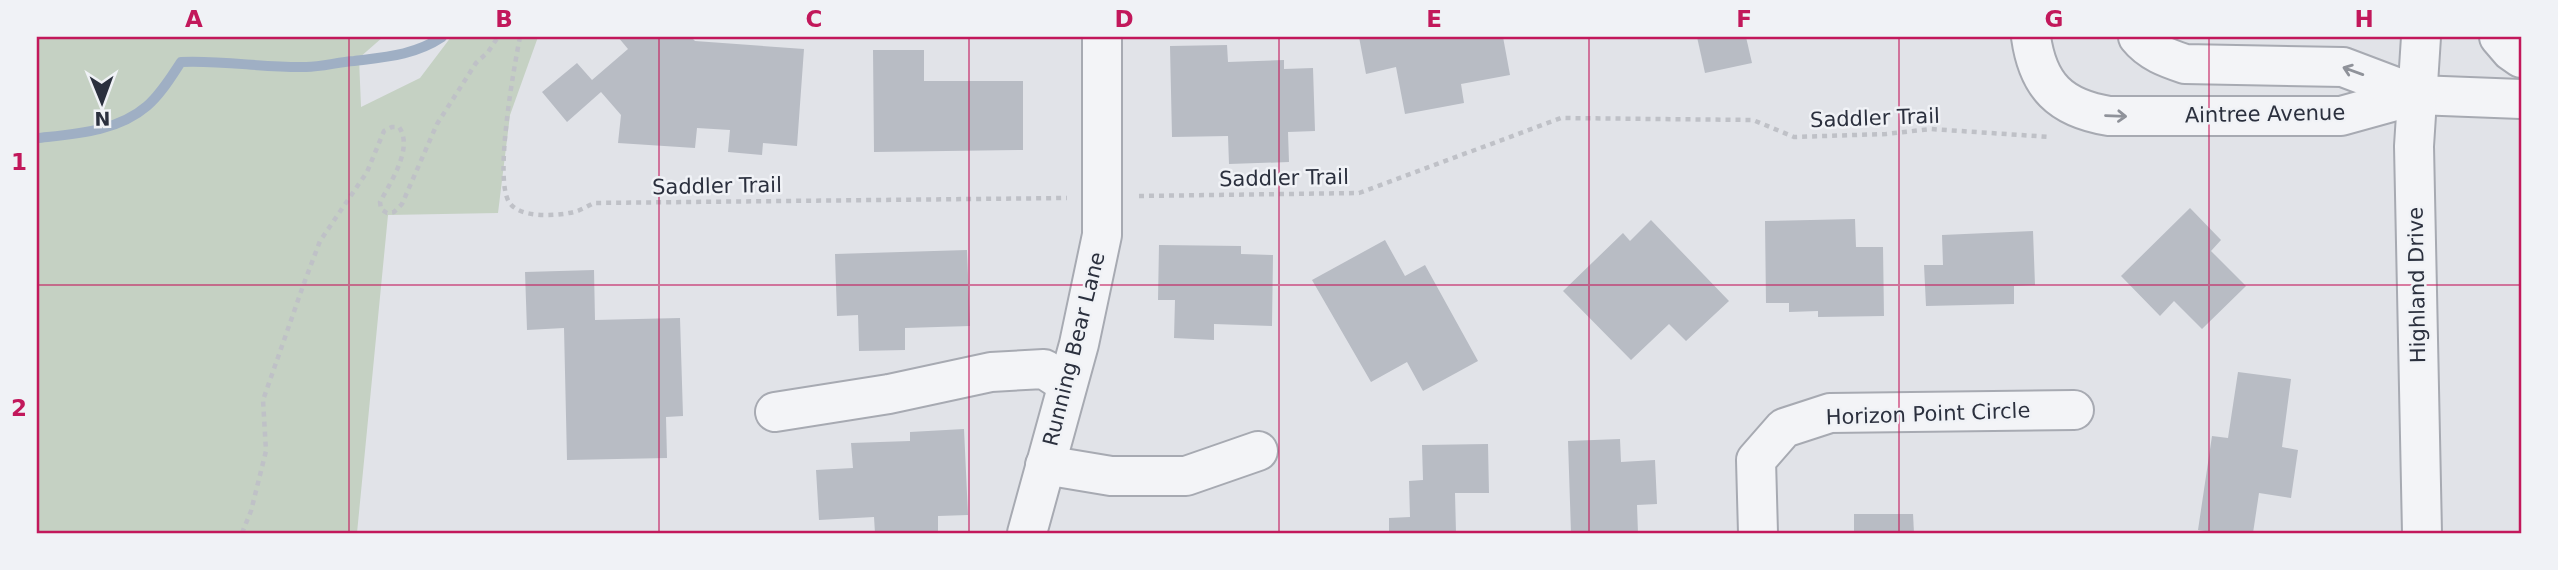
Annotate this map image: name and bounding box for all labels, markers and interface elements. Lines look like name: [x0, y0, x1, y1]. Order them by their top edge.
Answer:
text: A: [185, 6, 203, 32]
text: B: [495, 6, 513, 32]
text: C: [806, 6, 822, 32]
text: D: [1114, 6, 1134, 32]
text: E: [1426, 6, 1442, 32]
text: F: [1736, 6, 1752, 32]
text: G: [2045, 6, 2063, 32]
text: H: [2354, 6, 2374, 32]
one-way arrow: [2342, 64, 2364, 76]
north arrow: [66, 66, 136, 136]
street label: Aintree Avenue: [2185, 101, 2345, 127]
street label: Saddler Trail: [1810, 104, 1940, 132]
text: N: [94, 108, 110, 130]
one-way arrow: [2105, 109, 2128, 122]
text: 1: [11, 149, 27, 175]
street label: Saddler Trail: [1219, 165, 1349, 191]
street label: Saddler Trail: [652, 173, 782, 199]
street label: Highland Drive: [2404, 207, 2430, 363]
street label: Running Bear Lane: [1038, 250, 1110, 448]
text: 2: [11, 395, 27, 421]
street label: Horizon Point Circle: [1825, 398, 2031, 430]

